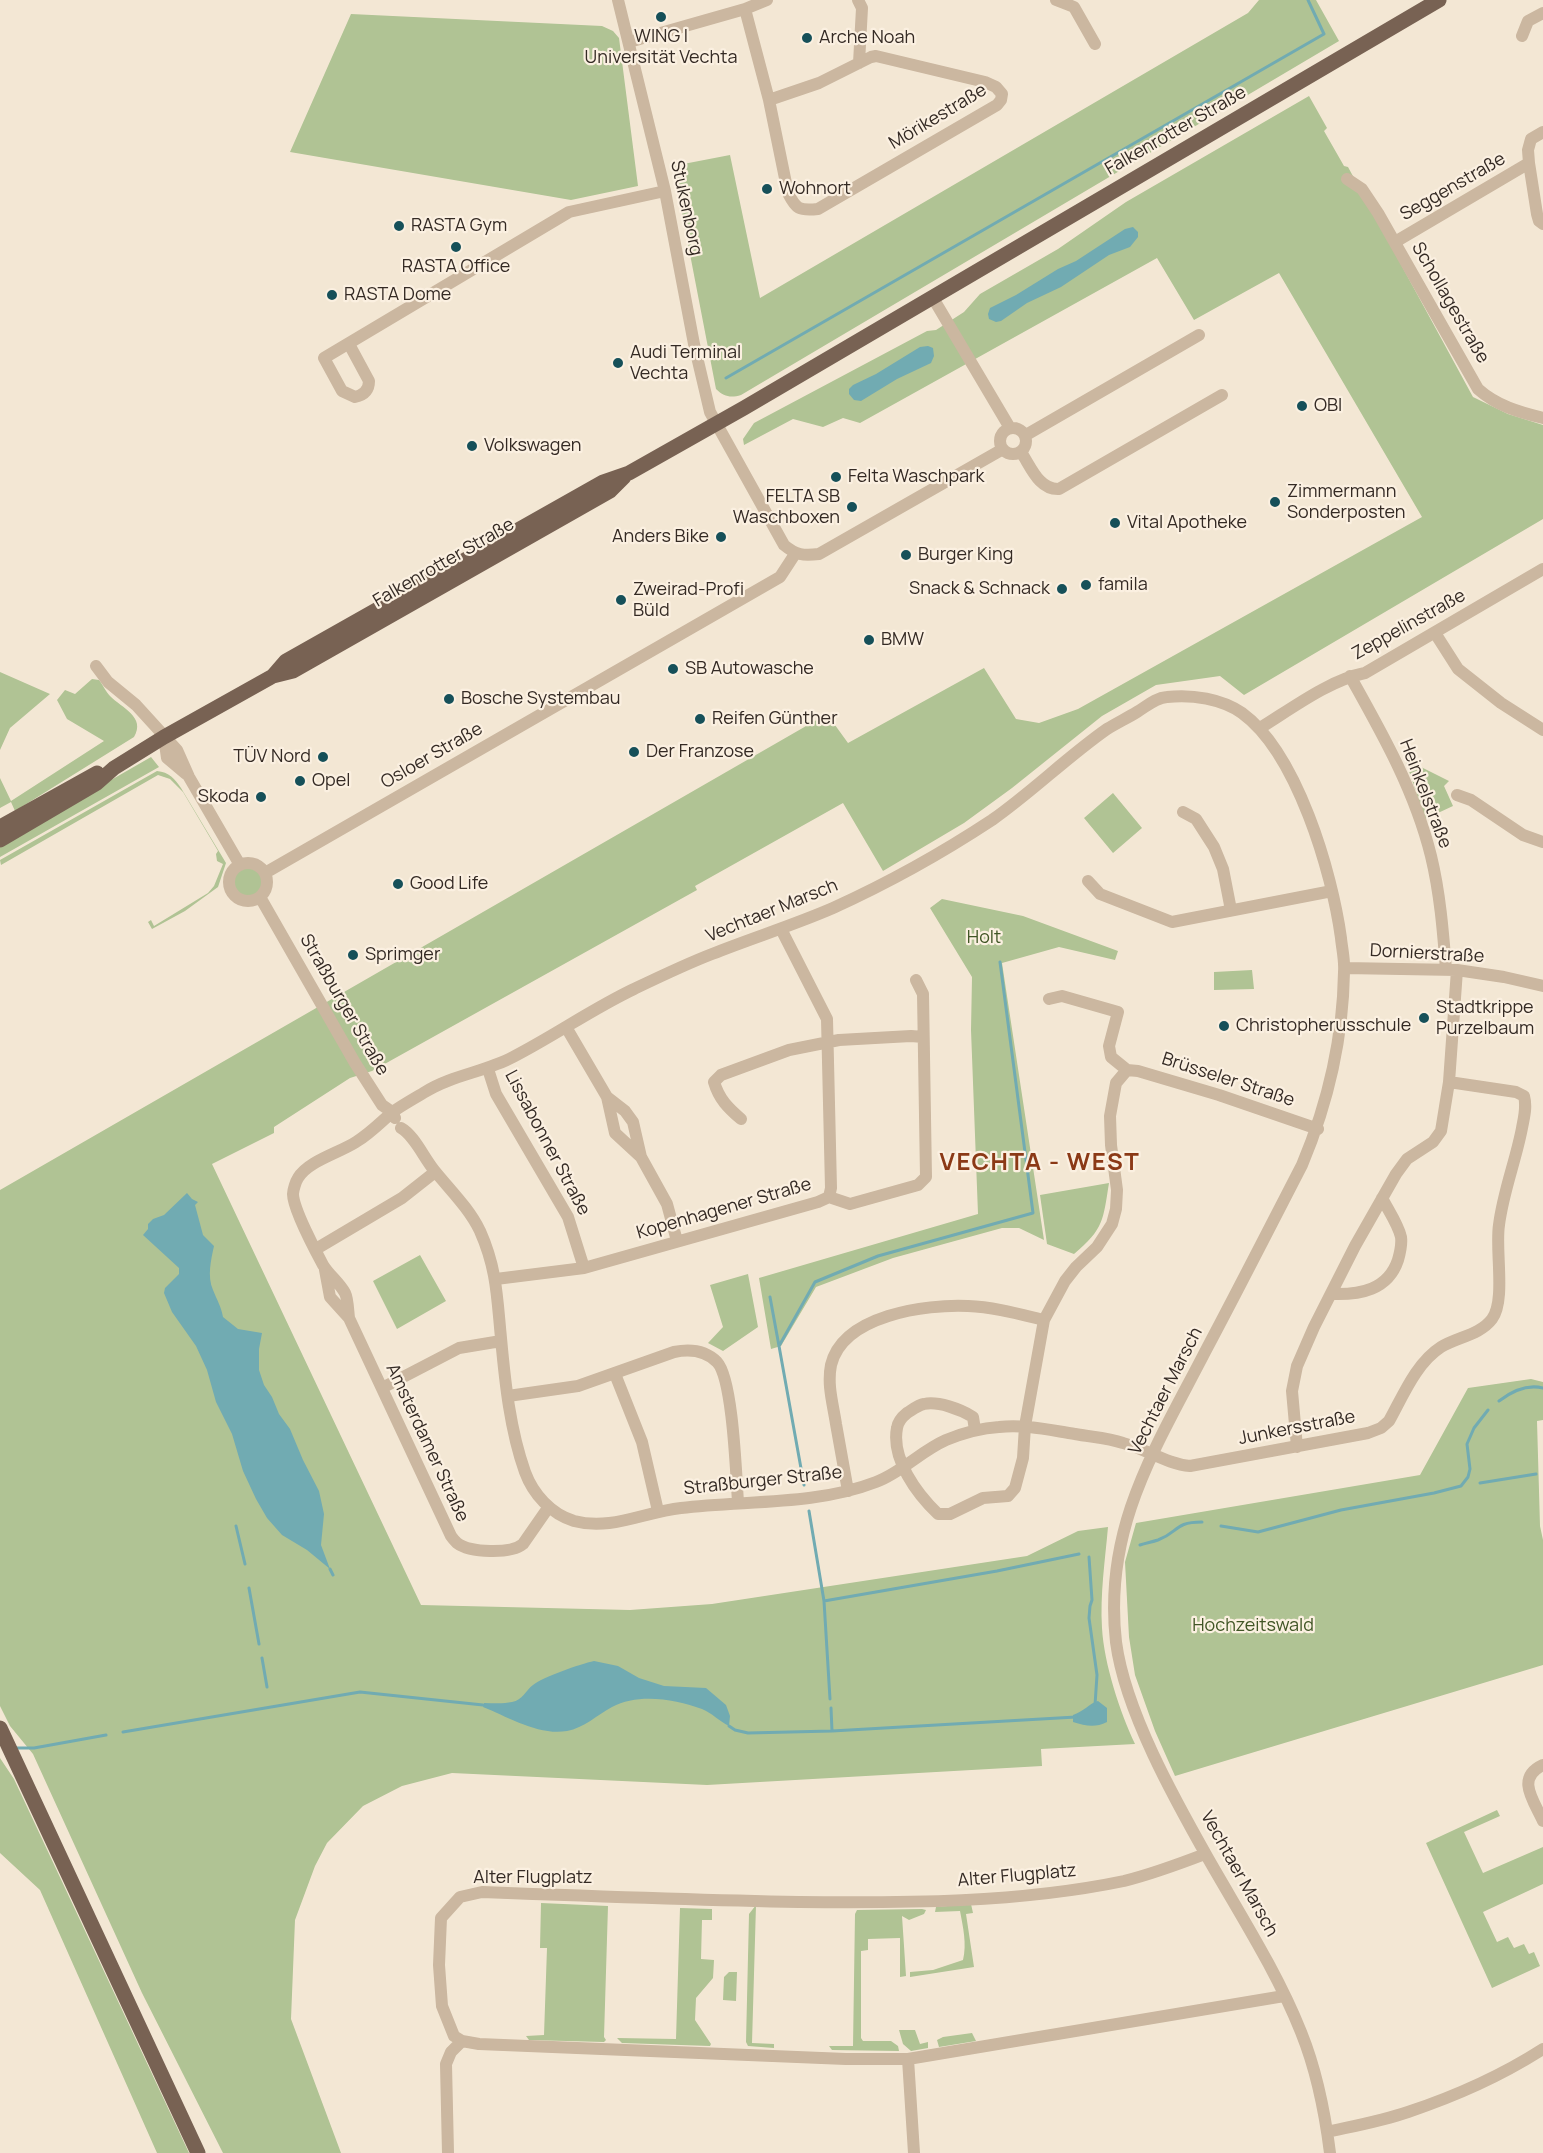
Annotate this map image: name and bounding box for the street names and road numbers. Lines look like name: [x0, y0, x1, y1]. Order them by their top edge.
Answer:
street label: Mörikestraße: [885, 79, 991, 155]
street label: Falkenrotter Straße: [1102, 82, 1250, 180]
street label: Seggenstraße: [1397, 148, 1509, 226]
street label: Stukenborg: [665, 158, 707, 258]
street label: Schollagestraße: [1407, 239, 1493, 367]
street label: Falkenrotter Straße: [370, 514, 518, 612]
street label: Zeppelinstraße: [1349, 585, 1469, 665]
street label: Osloer Straße: [377, 718, 487, 794]
street label: Heinkelstraße: [1394, 736, 1456, 852]
street label: Vechtaer Marsch: [703, 875, 841, 947]
street label: Straßburger Straße: [295, 931, 393, 1079]
street label: Dornierstraße: [1369, 940, 1485, 968]
street label: Brüsseler Straße: [1159, 1048, 1297, 1112]
street label: Lissabonner Straße: [500, 1067, 594, 1219]
street label: Kopenhagener Straße: [634, 1174, 814, 1244]
street label: Vechtaer Marsch: [1125, 1324, 1207, 1458]
street label: Amsterdamer Straße: [381, 1360, 473, 1526]
street label: Junkersstraße: [1237, 1406, 1357, 1450]
street label: Straßburger Straße: [683, 1462, 843, 1500]
street label: Vechtaer Marsch: [1196, 1807, 1282, 1941]
street label: Alter Flugplatz: [957, 1860, 1077, 1892]
street label: Alter Flugplatz: [473, 1867, 593, 1889]

